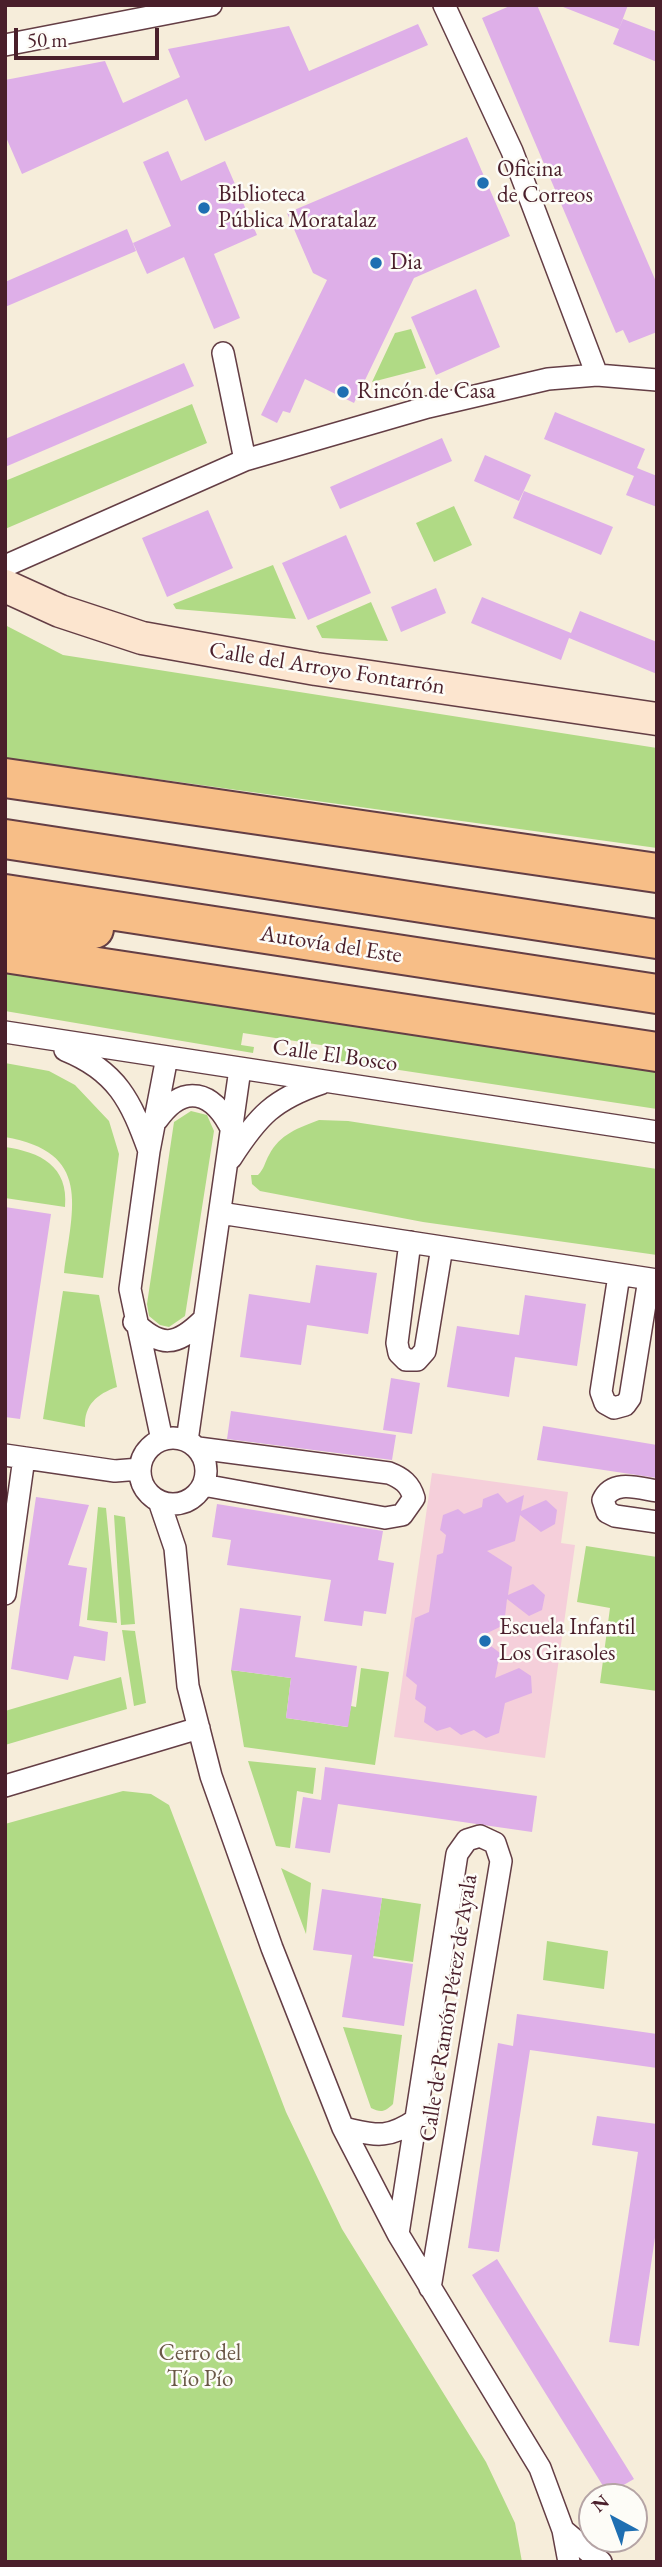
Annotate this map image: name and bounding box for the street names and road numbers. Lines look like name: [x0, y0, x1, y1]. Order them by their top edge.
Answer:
street label: Calle del Arroyo Fontarrón: [207, 637, 447, 701]
street label: Autovía del Este: [258, 920, 404, 970]
street label: Calle El Bosco: [271, 1034, 399, 1078]
street label: Calle de Ramón Pérez de Ayala: [414, 1872, 484, 2144]

